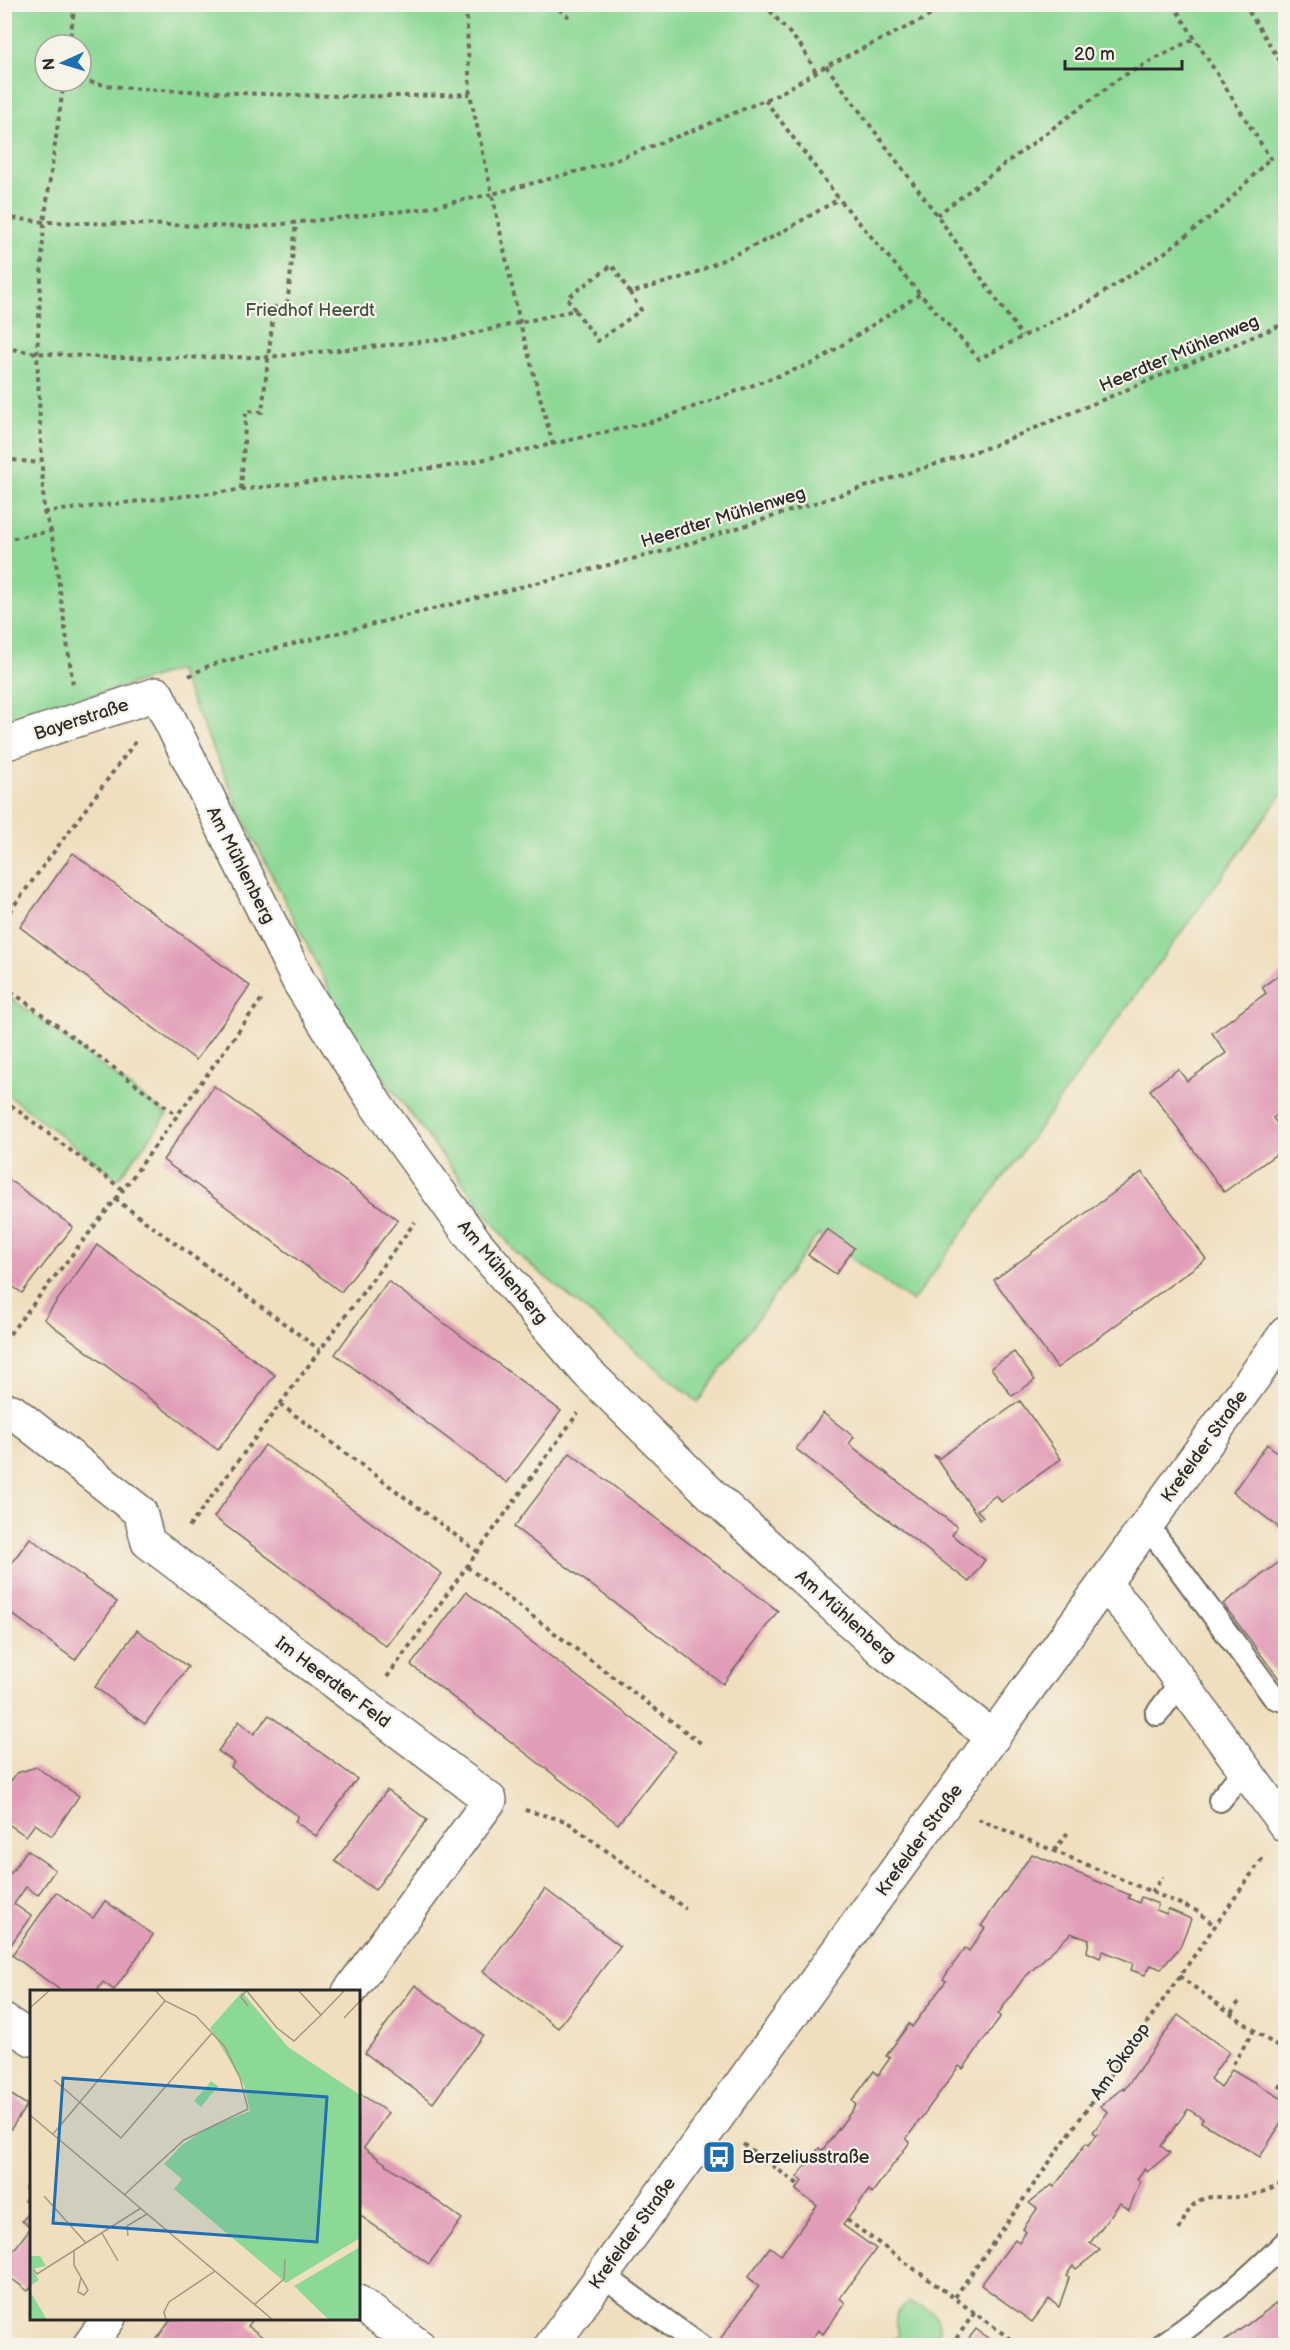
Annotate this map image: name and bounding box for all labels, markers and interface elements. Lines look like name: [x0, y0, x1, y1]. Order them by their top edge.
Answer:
north arrow: [33, 33, 93, 93]
scale bar: [1065, 33, 1182, 71]
text: 20 m: [1074, 44, 1115, 65]
text: N: [40, 57, 59, 71]
park label: Friedhof Heerdt: [245, 300, 375, 321]
street label: Heerdter Mühlenweg: [1096, 310, 1262, 397]
street label: Heerdter Mühlenweg: [638, 482, 808, 553]
street label: Bayerstraße: [31, 694, 131, 745]
street label: Am Mühlenberg: [202, 803, 279, 927]
street label: Am Mühlenberg: [453, 1216, 552, 1328]
street label: Krefelder Straße: [1157, 1386, 1252, 1506]
street label: Am Mühlenberg: [791, 1566, 900, 1667]
street label: Im Heerdter Feld: [271, 1632, 394, 1732]
street label: Krefelder Straße: [872, 1780, 967, 1900]
inset map: [30, 1990, 360, 2320]
street label: Am Ökotop: [1085, 2018, 1155, 2104]
bus stop icon: Berzeliusstraße: [701, 2139, 737, 2175]
place label: Berzeliusstraße: [742, 2147, 870, 2168]
street label: Krefelder Straße: [585, 2173, 680, 2293]

